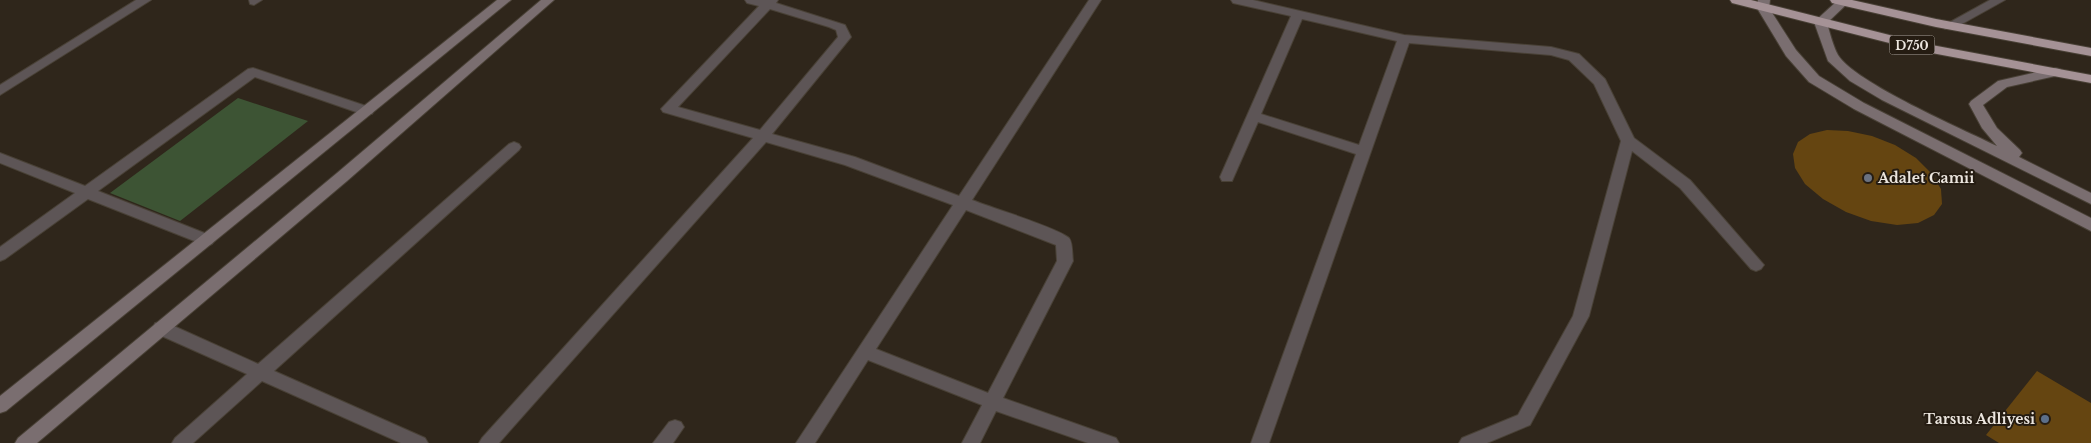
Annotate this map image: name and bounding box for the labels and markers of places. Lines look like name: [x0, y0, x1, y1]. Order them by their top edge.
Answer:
place label: Adalet Camii: [1877, 169, 1974, 187]
marker: Adalet Camii: [1862, 172, 1874, 184]
place label: Tarsus Adliyesi: [1924, 410, 2035, 428]
marker: Tarsus Adliyesi: [2039, 413, 2051, 425]

